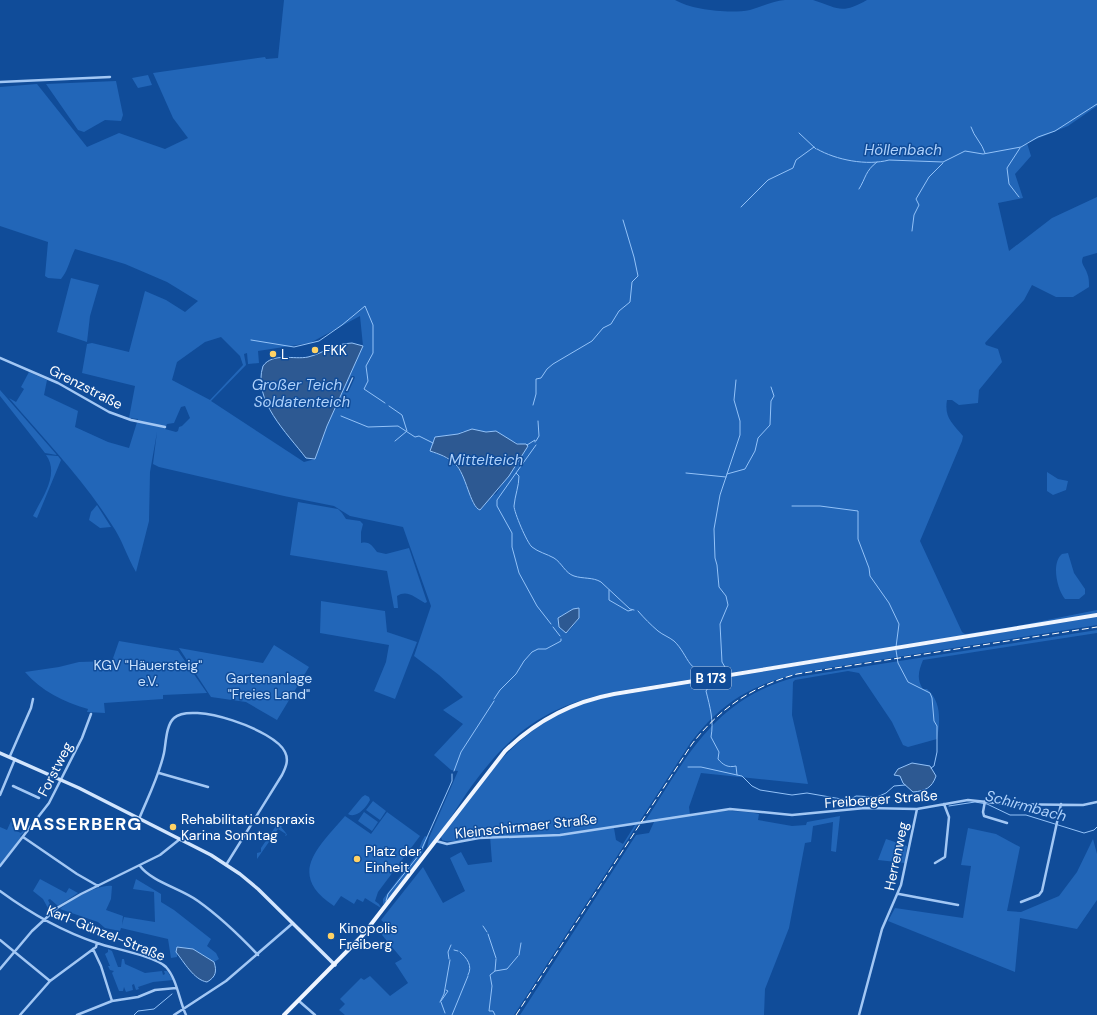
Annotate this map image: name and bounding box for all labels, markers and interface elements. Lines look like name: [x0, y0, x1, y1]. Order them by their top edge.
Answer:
water label: Höllenbach: [864, 140, 942, 160]
place label: FKK: [323, 341, 347, 359]
place label: L: [281, 345, 288, 363]
marker: FKK: [310, 345, 320, 355]
marker: L: [268, 349, 278, 359]
street label: Grenzstraße: [46, 361, 126, 413]
water label: Großer Teich / Soldatenteich: [252, 375, 353, 412]
water label: Mittelteich: [449, 450, 524, 470]
park label: KGV "Häuersteig" e.V.: [94, 656, 202, 690]
road number: B 173: [691, 667, 731, 689]
park label: Gartenanlage "Freies Land": [226, 669, 312, 703]
street label: Forstweg: [34, 738, 77, 799]
street label: Freiberger Straße: [824, 786, 938, 812]
water label: Schirmbach: [983, 786, 1069, 827]
place label: Rehabilitationspraxis Karina Sonntag: [181, 810, 315, 844]
street label: Kleinschirmaer Straße: [454, 810, 598, 842]
district label: WASSERBERG: [12, 812, 142, 836]
street label: Herrenweg: [880, 820, 912, 892]
marker: Rehabilitationspraxis Karina Sonntag: [168, 822, 178, 832]
place label: Platz der Einheit: [365, 842, 421, 876]
marker: Platz der Einheit: [352, 854, 362, 864]
street label: Karl-Günzel-Straße: [44, 901, 168, 965]
place label: Kinopolis Freiberg: [339, 919, 397, 953]
marker: Kinopolis Freiberg: [326, 931, 336, 941]

